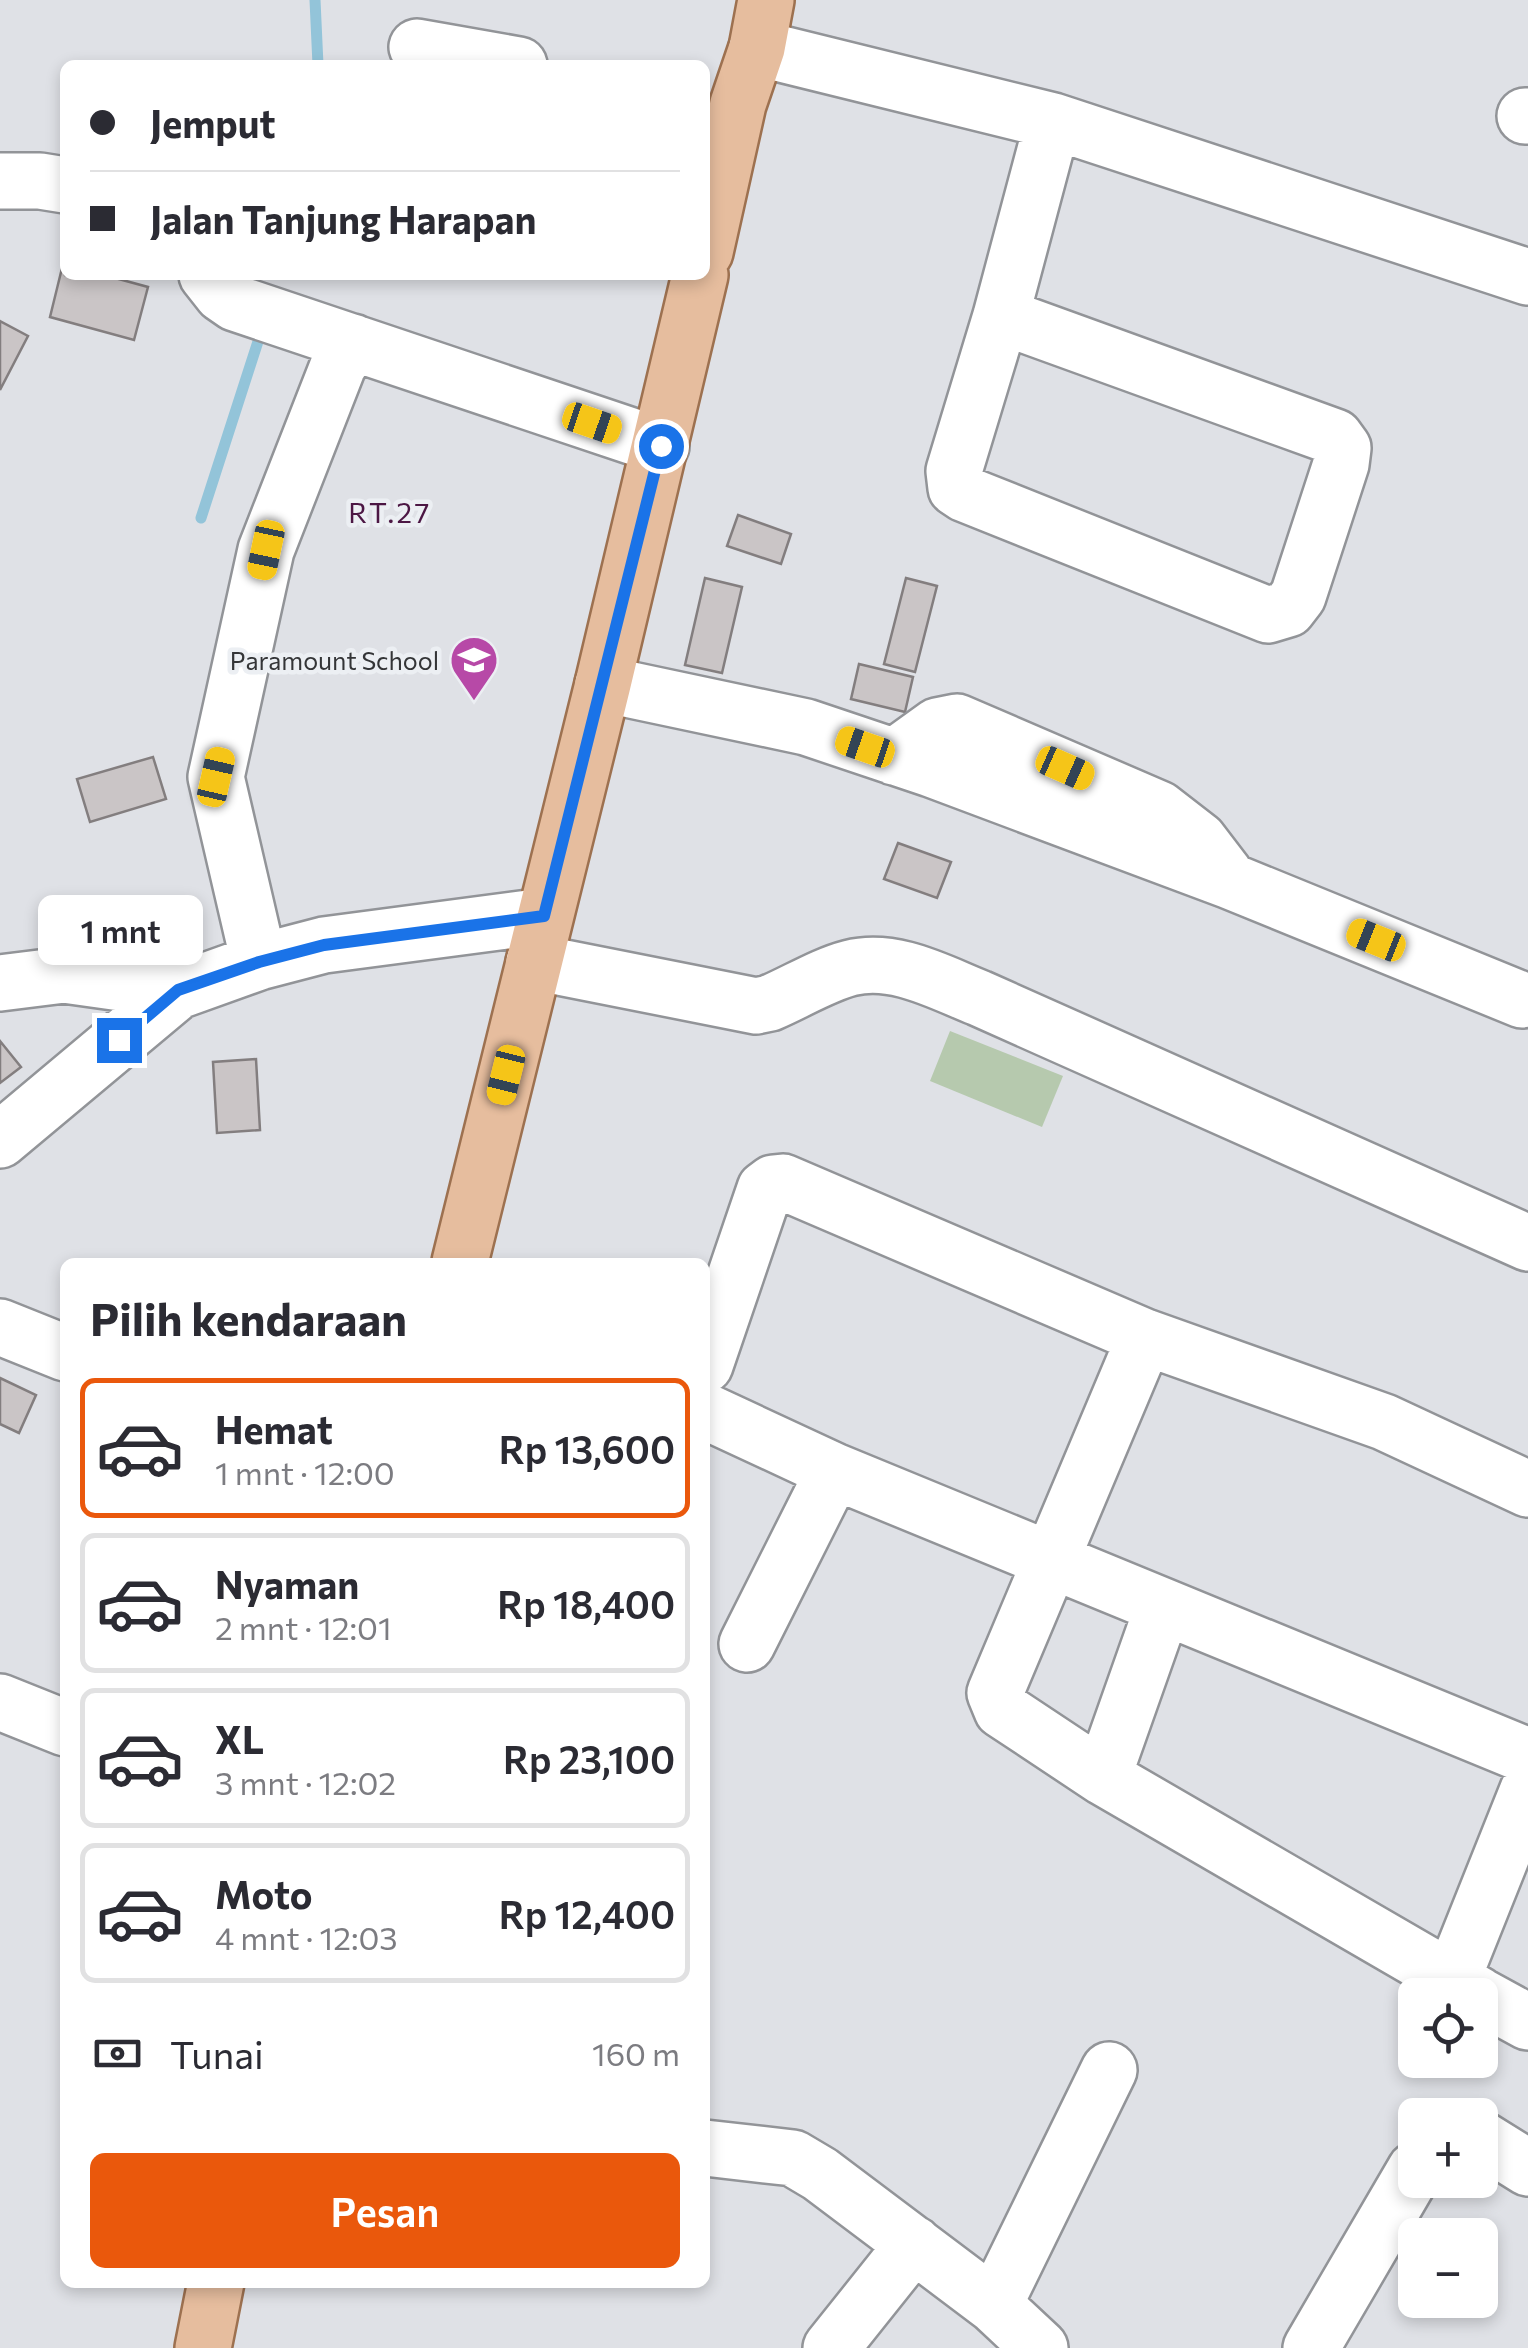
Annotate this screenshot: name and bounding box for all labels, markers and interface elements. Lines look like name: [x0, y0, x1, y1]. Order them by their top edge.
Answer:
text: Jemput: [150, 99, 276, 146]
text: Jalan Tanjung Harapan: [150, 195, 536, 242]
car: [559, 399, 625, 447]
route start: [639, 424, 684, 469]
district label: RT.27: [348, 495, 432, 529]
car: [245, 518, 287, 582]
school or university icon: Paramount School: [448, 634, 500, 702]
place label: Paramount School: [230, 645, 439, 675]
car: [832, 723, 898, 771]
car: [1031, 742, 1099, 794]
car: [195, 744, 237, 810]
callout: 1 mnt: [36, 895, 202, 965]
text: 1 mnt: [80, 910, 161, 950]
car: [1343, 915, 1409, 965]
route end: [97, 1018, 142, 1063]
car: [484, 1042, 528, 1108]
text: Pilih kendaraan: [90, 1290, 407, 1345]
icon: car: [95, 1403, 185, 1493]
text: Hemat: [215, 1405, 333, 1452]
text: Rp 13,600: [499, 1425, 675, 1472]
text: 1 mnt · 12:00: [215, 1452, 395, 1492]
icon: car: [95, 1558, 185, 1648]
text: Nyaman: [215, 1560, 359, 1607]
text: Rp 18,400: [497, 1580, 675, 1627]
text: 2 mnt · 12:01: [215, 1607, 392, 1647]
icon: car: [95, 1713, 185, 1803]
text: XL: [215, 1715, 264, 1762]
text: Rp 23,100: [503, 1735, 675, 1782]
text: 3 mnt · 12:02: [215, 1762, 396, 1802]
icon: car: [95, 1868, 185, 1958]
text: Moto: [215, 1870, 313, 1917]
text: Rp 12,400: [499, 1890, 675, 1937]
text: 4 mnt · 12:03: [215, 1917, 398, 1957]
map controls: [1398, 1978, 1498, 2318]
button: locate: [1398, 1978, 1498, 2078]
icon: cash: [90, 2026, 145, 2081]
text: Tunai: [170, 2030, 264, 2077]
text: 160 m: [592, 2033, 680, 2073]
button: +: [1398, 2098, 1498, 2198]
button: Pesan: [90, 2153, 680, 2268]
button: −: [1398, 2218, 1498, 2318]

